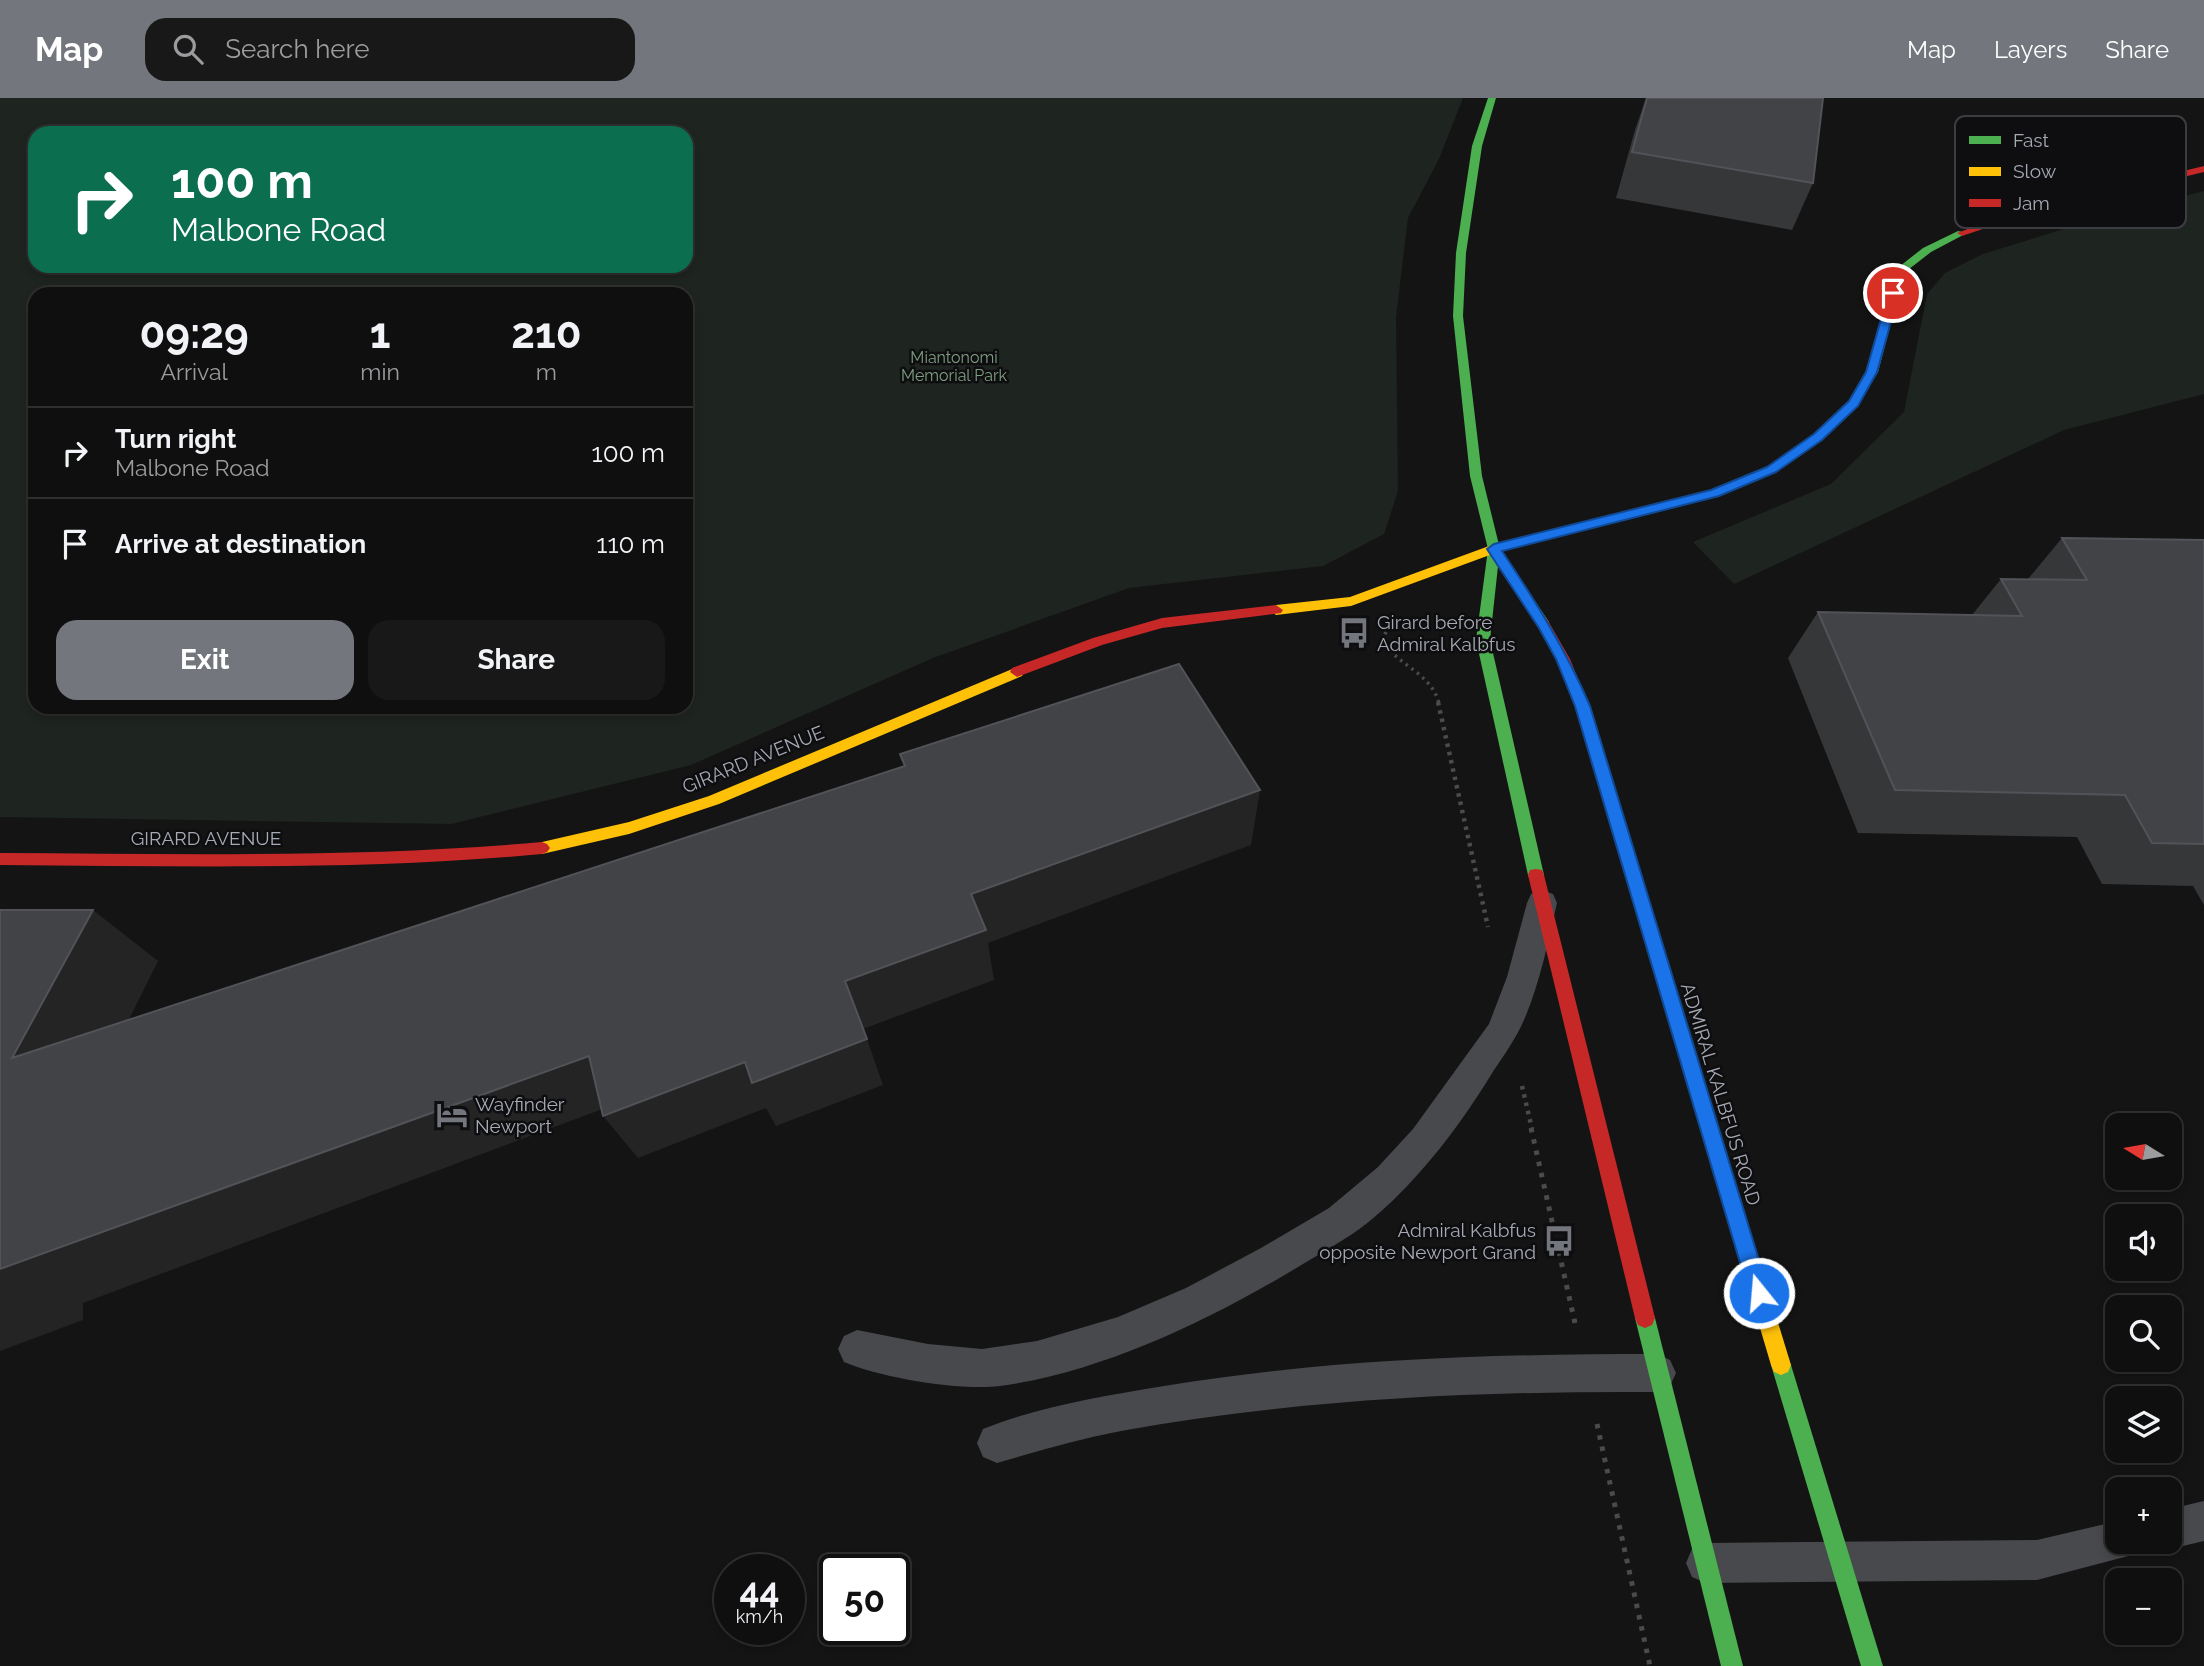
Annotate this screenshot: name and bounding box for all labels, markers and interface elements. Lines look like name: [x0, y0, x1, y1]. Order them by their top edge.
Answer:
search box: [145, 18, 635, 81]
text: Map: [35, 30, 103, 69]
icon: search: [169, 30, 207, 68]
text: Search here: [225, 34, 370, 64]
text: Map: [1907, 35, 1956, 64]
text: Layers: [1994, 35, 2067, 64]
text: Share: [2105, 35, 2169, 64]
legend: [1955, 116, 2186, 228]
text: Fast: [2013, 129, 2049, 151]
text: 100 m: [171, 152, 313, 209]
icon: right: [56, 154, 147, 245]
text: Slow: [2013, 160, 2057, 182]
text: Jam: [2013, 192, 2050, 214]
text: Malbone Road: [171, 211, 386, 248]
pin: [1863, 263, 1923, 323]
icon: arrive: [1874, 274, 1912, 312]
text: 09:29: [139, 309, 249, 358]
text: 1: [370, 309, 390, 358]
text: 210: [511, 309, 582, 358]
park label: Miantonomi Memorial Park: [901, 348, 1007, 385]
text: Arrival: [160, 358, 228, 385]
text: min: [360, 358, 400, 385]
text: m: [536, 358, 557, 385]
text: Turn right: [115, 424, 236, 454]
icon: right: [56, 434, 94, 472]
text: 100 m: [592, 438, 665, 468]
text: Malbone Road: [115, 454, 270, 481]
icon: arrive: [56, 525, 94, 563]
text: Arrive at destination: [115, 529, 366, 559]
text: 110 m: [596, 529, 665, 559]
place label: Girard before Admiral Kalbfus: [1377, 611, 1515, 655]
bus stop icon: Girard before Admiral Kalbfus: [1337, 616, 1371, 650]
button: Exit: [56, 620, 354, 700]
button: Share: [368, 620, 665, 700]
street label: GIRARD AVENUE: [679, 721, 827, 797]
street label: GIRARD AVENUE: [131, 827, 281, 849]
street label: ADMIRAL KALBFUS ROAD: [1677, 980, 1765, 1208]
place label: Wayfinder Newport: [475, 1093, 565, 1137]
hotel icon: Wayfinder Newport: [435, 1098, 469, 1132]
north arrow: [2105, 1113, 2182, 1190]
map controls: [2105, 1113, 2182, 1645]
button: sound: [2105, 1204, 2182, 1281]
place label: Admiral Kalbfus opposite Newport Grand: [1319, 1219, 1536, 1263]
bus stop icon: Admiral Kalbfus opposite Newport Grand: [1542, 1224, 1576, 1258]
position arrow: [1722, 1256, 1796, 1330]
button: search: [2105, 1295, 2182, 1372]
button: layers: [2105, 1386, 2182, 1463]
button: +: [2105, 1477, 2182, 1554]
speed limit sign: 50: [819, 1554, 910, 1645]
button: −: [2105, 1568, 2182, 1645]
text: 44: [740, 1570, 779, 1611]
text: km/h: [736, 1606, 783, 1627]

